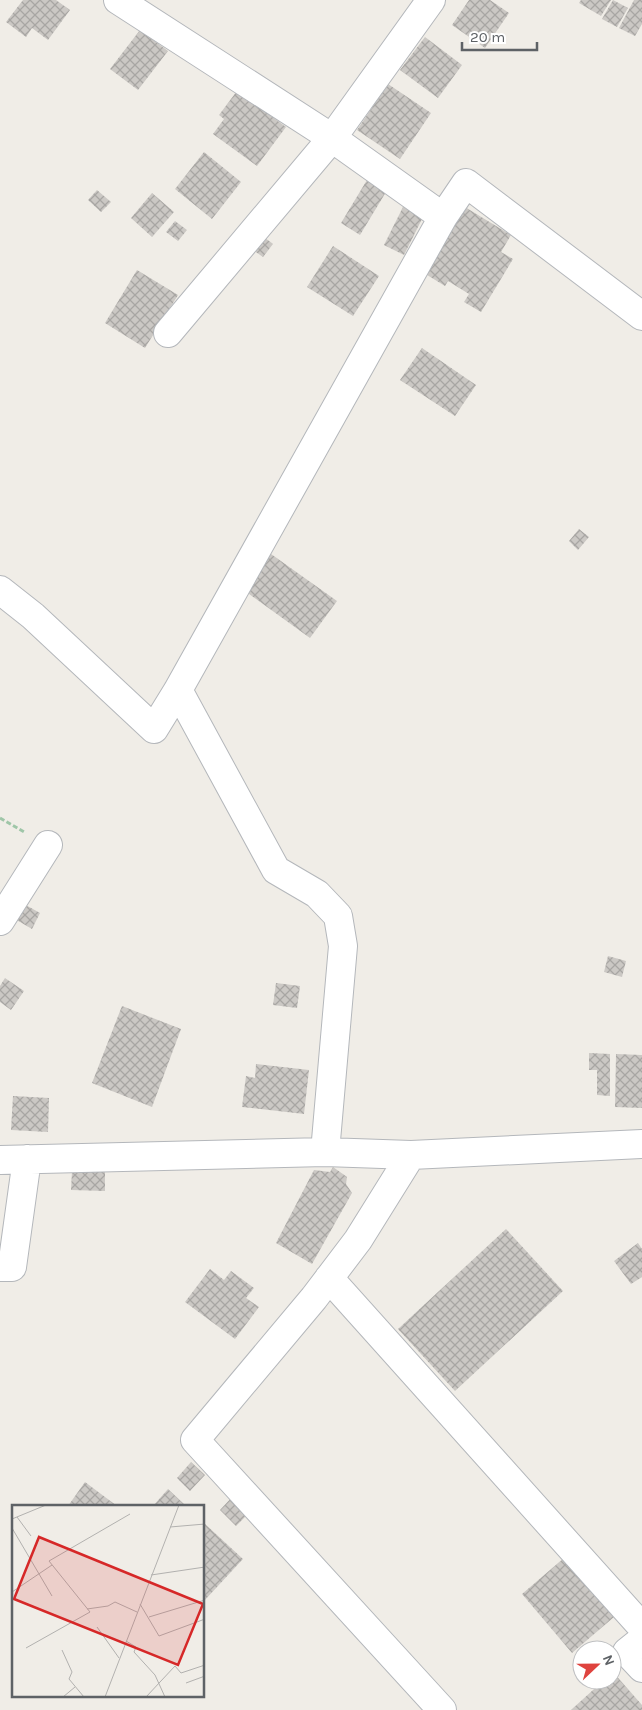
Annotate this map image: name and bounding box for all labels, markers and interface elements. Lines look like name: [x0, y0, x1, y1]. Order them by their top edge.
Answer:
scale bar: [462, 20, 537, 52]
text: 20 m: [470, 28, 505, 46]
inset map: [12, 1505, 205, 1698]
north arrow: [572, 1640, 622, 1690]
text: N: [599, 1652, 618, 1668]

